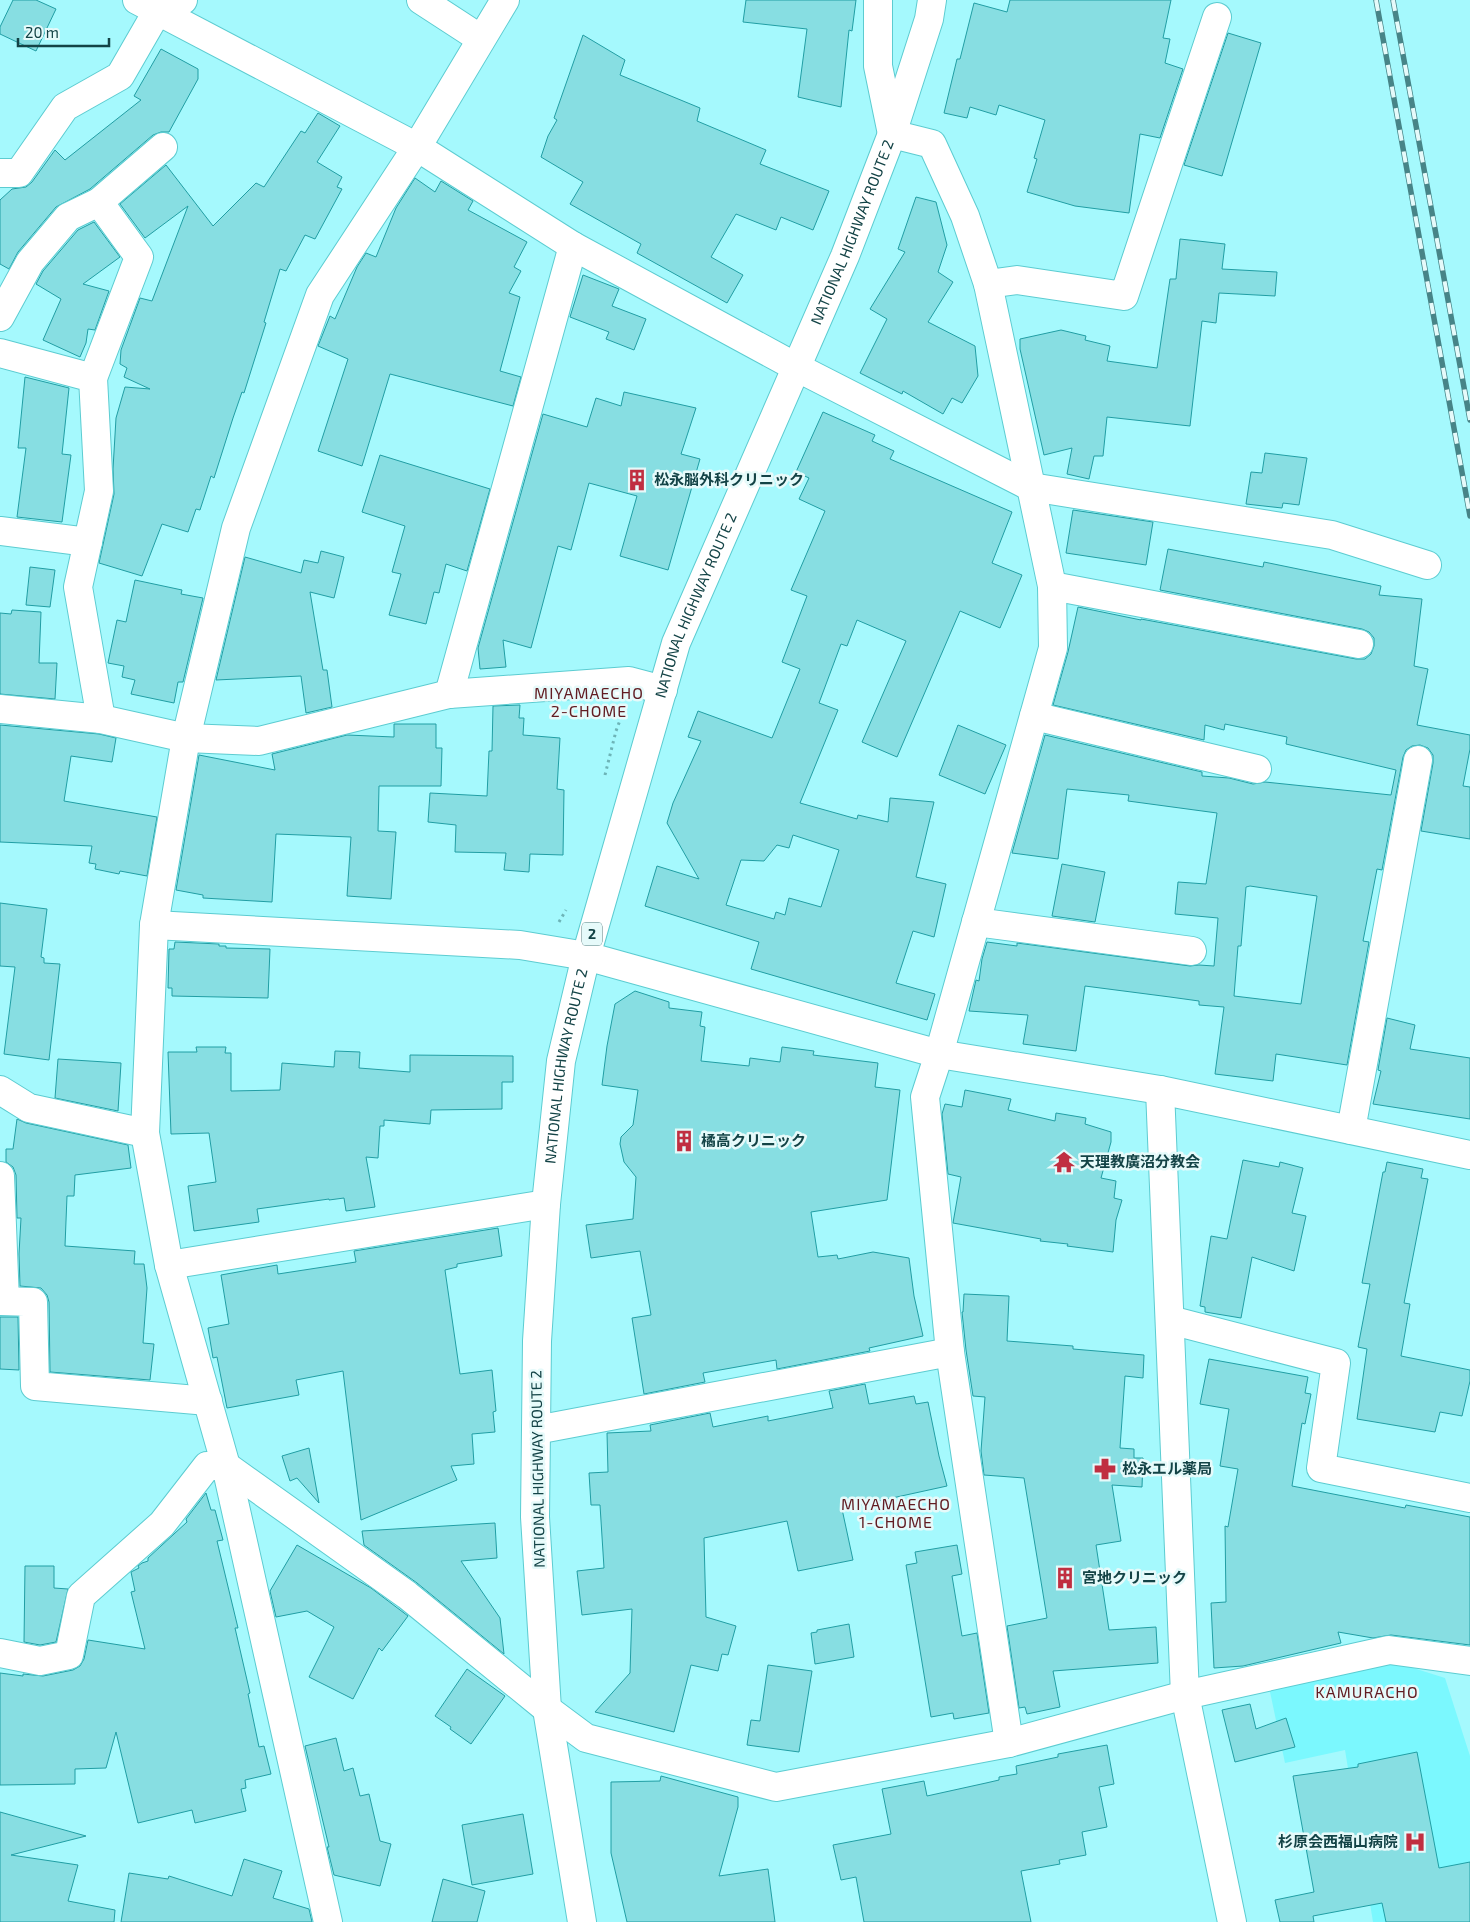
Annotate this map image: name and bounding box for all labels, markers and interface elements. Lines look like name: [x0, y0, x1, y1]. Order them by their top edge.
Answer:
scale bar: [18, 15, 109, 47]
text: 20 m: [25, 23, 59, 41]
street label: NATIONAL HIGHWAY ROUTE 2: [806, 137, 897, 327]
building icon: 松永脳外科クリニック: [624, 467, 650, 493]
place label: 松永脳外科クリニック: [654, 470, 804, 488]
street label: NATIONAL HIGHWAY ROUTE 2: [651, 510, 740, 700]
district label: MIYAMAECHO 2-CHOME: [534, 683, 644, 720]
road number: 2: [582, 922, 602, 946]
street label: NATIONAL HIGHWAY ROUTE 2: [540, 967, 591, 1165]
building icon: 橘高クリニック: [671, 1128, 697, 1154]
place label: 橘高クリニック: [701, 1131, 806, 1149]
temple icon: 天理教廣沼分教会: [1051, 1149, 1077, 1175]
place label: 天理教廣沼分教会: [1080, 1152, 1200, 1170]
street label: NATIONAL HIGHWAY ROUTE 2: [526, 1370, 548, 1568]
pharmacy icon: 松永エル薬局: [1092, 1456, 1118, 1482]
place label: 松永エル薬局: [1122, 1459, 1212, 1477]
district label: MIYAMAECHO 1-CHOME: [841, 1494, 951, 1531]
building icon: 宮地クリニック: [1052, 1565, 1078, 1591]
place label: 宮地クリニック: [1082, 1568, 1187, 1586]
district label: KAMURACHO: [1315, 1682, 1419, 1701]
hospital icon: 杉原会西福山病院: [1402, 1829, 1428, 1855]
place label: 杉原会西福山病院: [1278, 1832, 1398, 1850]

